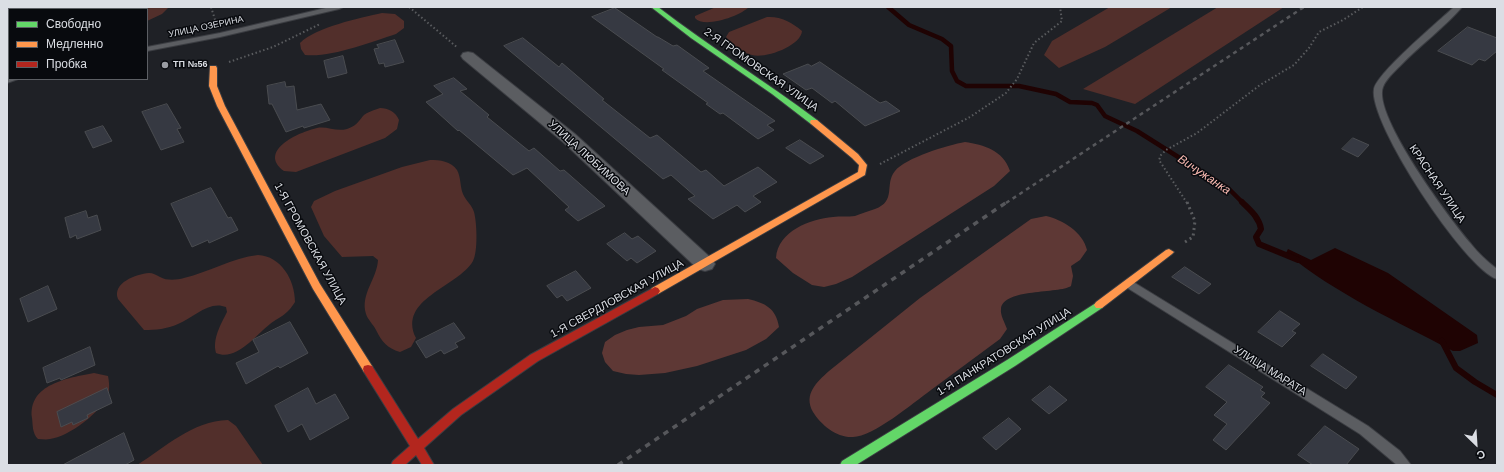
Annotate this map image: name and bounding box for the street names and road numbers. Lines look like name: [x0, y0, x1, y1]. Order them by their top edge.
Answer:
street label: УЛИЦА ОЗЕРИНА: [168, 14, 244, 40]
street label: 2-Я ГРОМОВСКАЯ УЛИЦА: [701, 25, 821, 115]
street label: УЛИЦА ЛЮБИМОВА: [545, 118, 633, 198]
street label: КРАСНАЯ УЛИЦА: [1406, 142, 1468, 226]
street label: 1-Я ГРОМОВСКАЯ УЛИЦА: [271, 181, 349, 307]
street label: 1-Я СВЕРДЛОВСКАЯ УЛИЦА: [548, 257, 686, 341]
street label: 1-Я ПАНКРАТОВСКАЯ УЛИЦА: [935, 305, 1073, 399]
street label: УЛИЦА МАРАТА: [1231, 343, 1309, 399]

